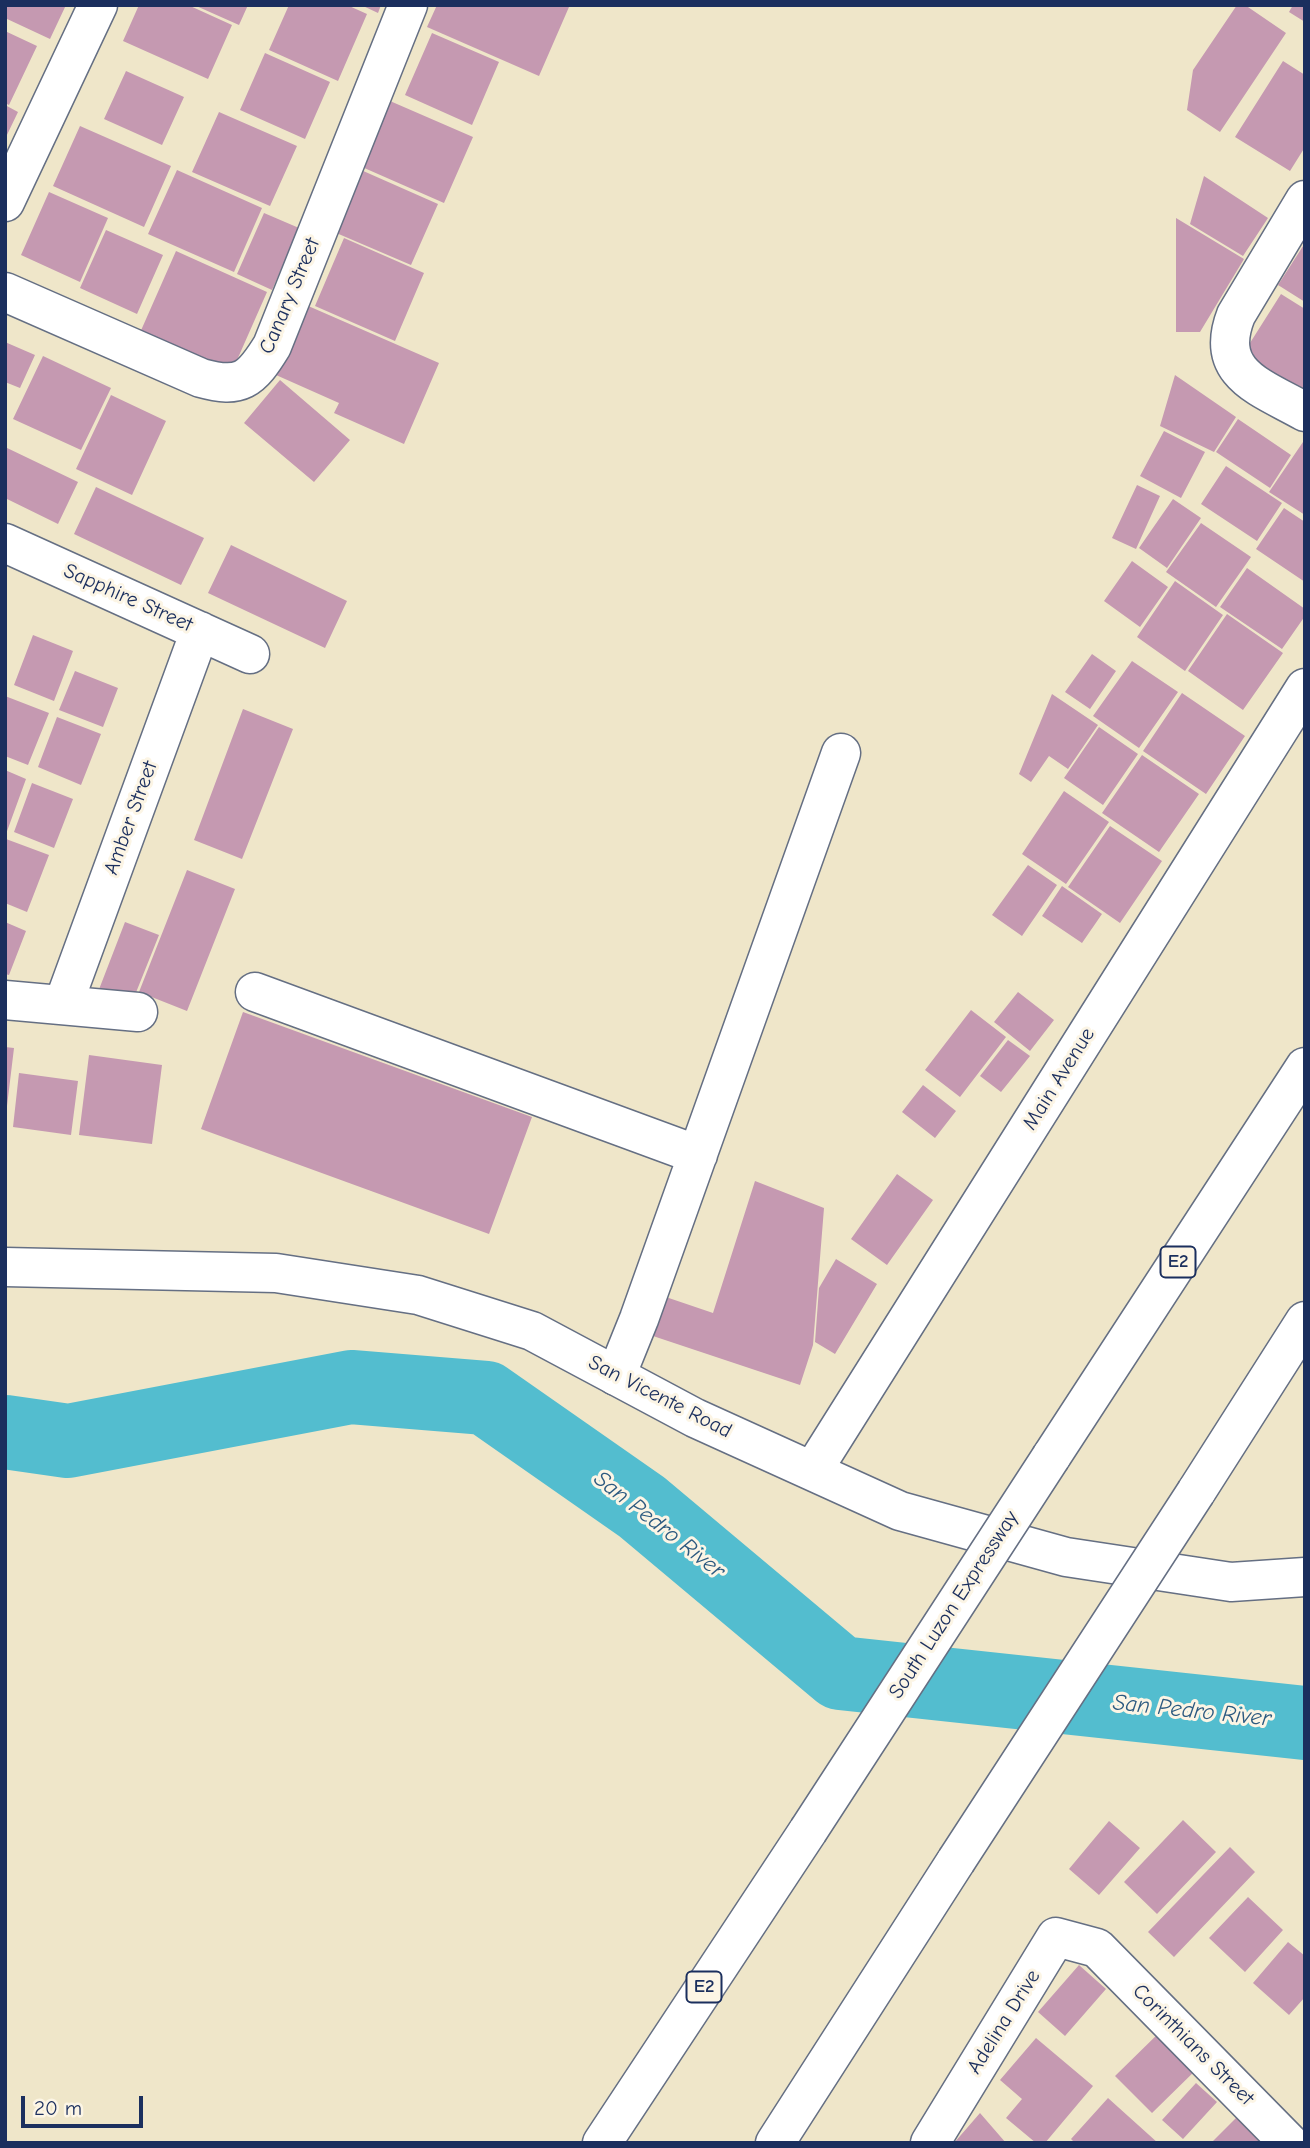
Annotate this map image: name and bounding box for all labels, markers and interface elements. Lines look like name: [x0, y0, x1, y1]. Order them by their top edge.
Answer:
street label: Canary Street: [254, 234, 326, 358]
street label: Sapphire Street: [59, 558, 197, 638]
street label: Amber Street: [99, 758, 163, 878]
street label: Main Avenue: [1018, 1023, 1100, 1135]
road number: E2: [1160, 1246, 1196, 1278]
street label: San Vicente Road: [584, 1350, 736, 1444]
water label: San Pedro River: [588, 1465, 730, 1585]
street label: South Luzon Expressway: [884, 1506, 1024, 1704]
water label: San Pedro River: [1112, 1689, 1272, 1733]
street label: Adelina Drive: [962, 1965, 1046, 2079]
road number: E2: [686, 1971, 722, 2002]
street label: Corinthians Street: [1127, 1979, 1259, 2111]
scale bar: [24, 2082, 147, 2126]
text: 20 m: [34, 2096, 82, 2120]

